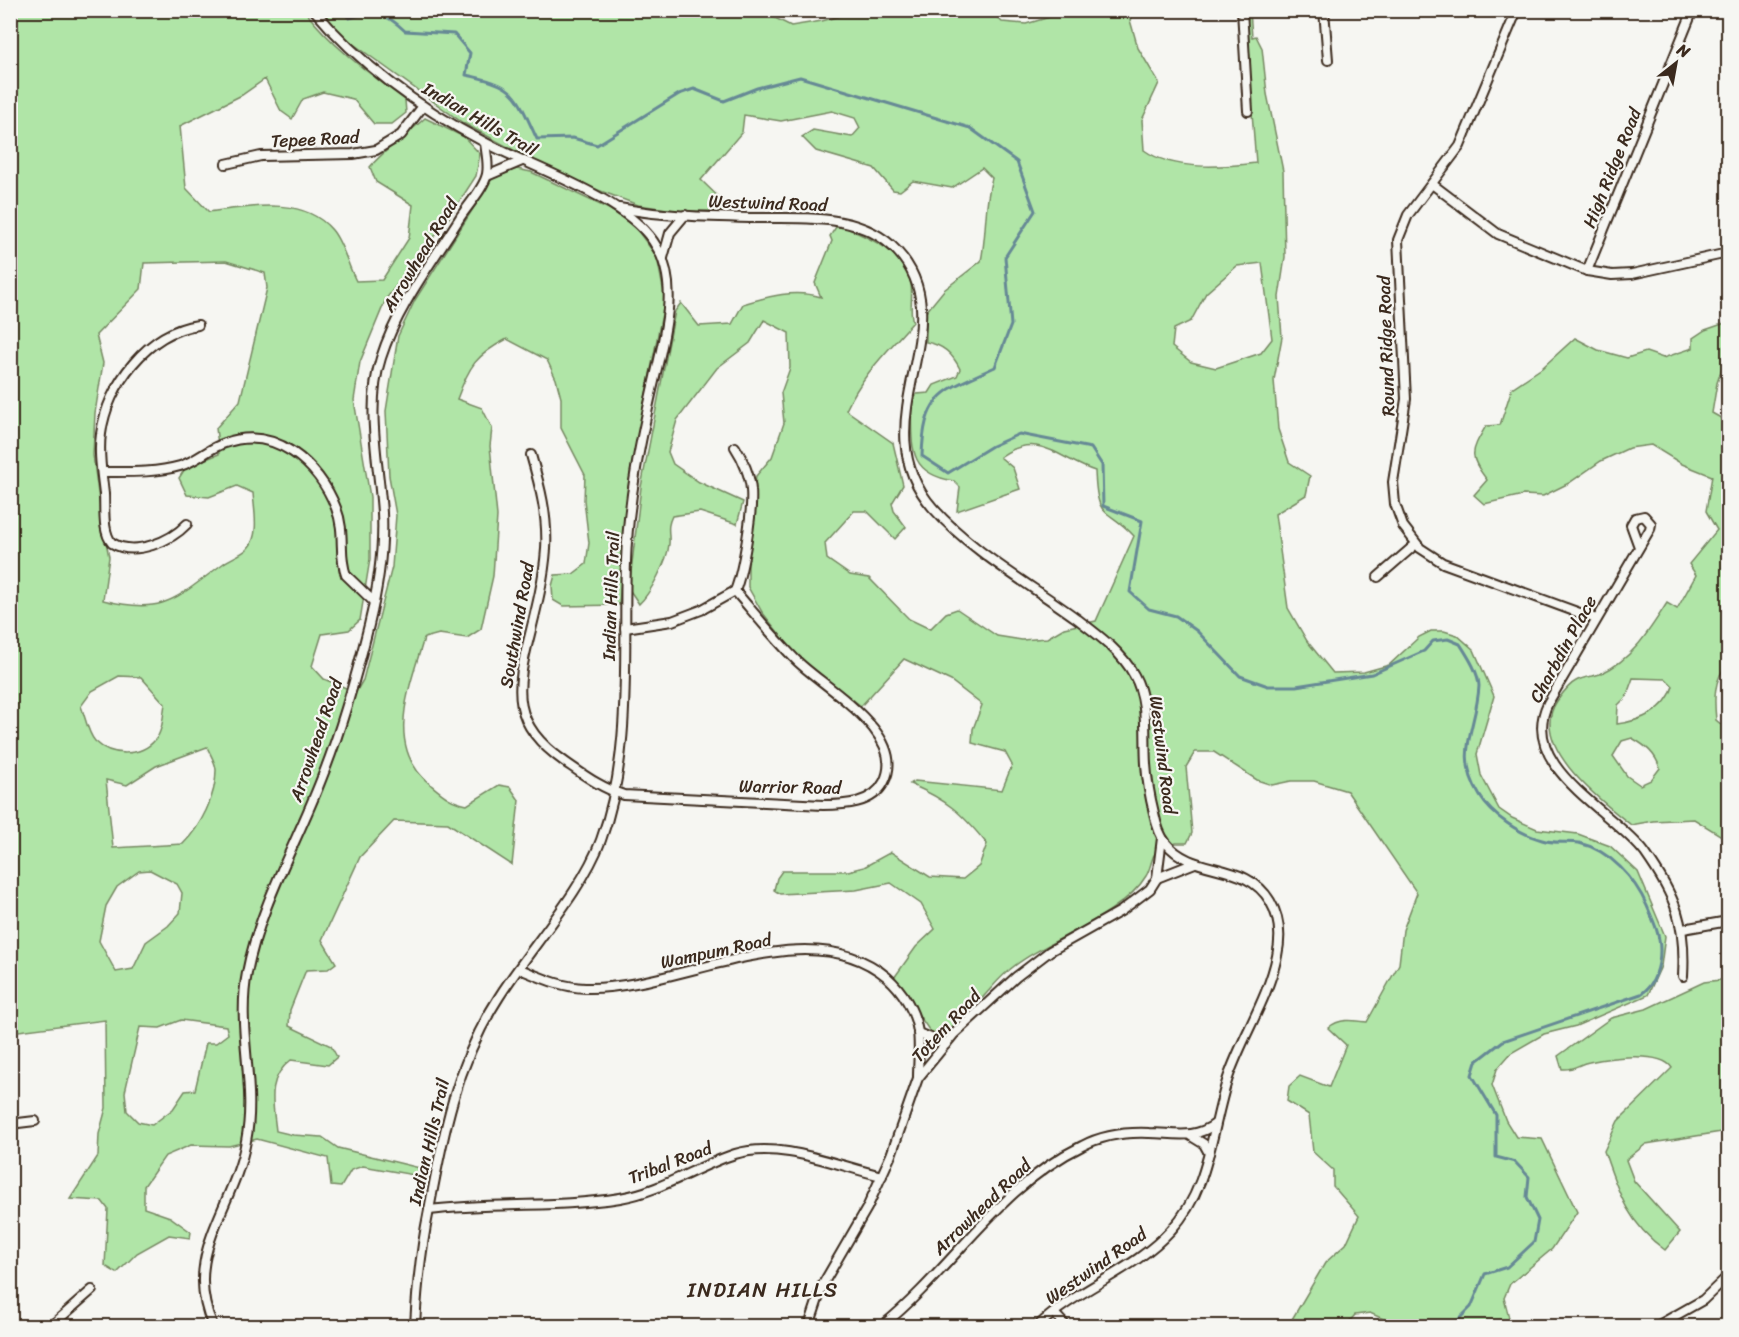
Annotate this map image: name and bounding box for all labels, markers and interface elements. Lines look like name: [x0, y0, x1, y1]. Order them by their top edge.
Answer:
north arrow: [1646, 33, 1706, 93]
text: N: [1670, 35, 1696, 66]
street label: Indian Hills Trail: [415, 72, 545, 166]
street label: High Ridge Road: [1573, 102, 1651, 233]
street label: Tepee Road: [270, 121, 361, 157]
street label: Westwind Road: [708, 185, 829, 221]
street label: Arrowhead Road: [373, 190, 468, 319]
street label: Round Ridge Road: [1368, 274, 1404, 417]
street label: Indian Hills Trail: [593, 530, 629, 662]
street label: Southwind Road: [490, 558, 544, 690]
street label: Charbdin Place: [1520, 589, 1606, 709]
street label: Arrowhead Road: [280, 673, 353, 807]
street label: Westwind Road: [1140, 694, 1186, 817]
street label: Warrior Road: [739, 770, 843, 804]
street label: Wampum Road: [658, 923, 776, 978]
street label: Totem Road: [903, 981, 990, 1070]
street label: Indian Hills Trail: [399, 1075, 459, 1210]
street label: Tribal Road: [623, 1132, 718, 1194]
street label: Arrowhead Road: [924, 1150, 1040, 1264]
street label: Westwind Road: [1038, 1218, 1155, 1313]
district label: INDIAN HILLS: [686, 1271, 839, 1309]

